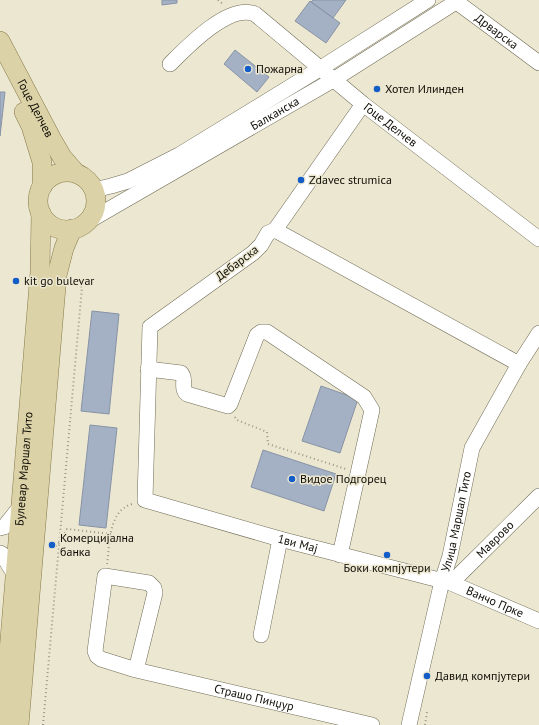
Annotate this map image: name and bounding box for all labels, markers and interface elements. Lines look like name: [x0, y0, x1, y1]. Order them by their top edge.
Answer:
street label: Дрварска: [472, 10, 522, 52]
place label: Пожарна: [256, 61, 303, 76]
marker: Пожарна: [243, 64, 253, 74]
street label: Гоце Делчев: [14, 76, 57, 140]
place label: Хотел Илинден: [385, 81, 464, 96]
marker: Хотел Илинден: [372, 84, 382, 94]
street label: Балканска: [248, 93, 302, 133]
street label: Гоце Делчев: [361, 99, 420, 150]
place label: Zdavec strumica: [309, 172, 392, 187]
marker: Zdavec strumica: [296, 175, 306, 185]
street label: Дебарска: [212, 242, 261, 284]
place label: kit go bulevar: [24, 273, 94, 288]
marker: kit go bulevar: [11, 276, 21, 286]
street label: Булевар Маршал Тито: [11, 411, 36, 526]
street label: Улица Маршал Тито: [437, 470, 474, 574]
place label: Видое Подгорец: [300, 471, 387, 486]
marker: Видое Подгорец: [287, 474, 297, 484]
street label: Маврово: [473, 517, 517, 561]
place label: Комерцијална банка: [60, 530, 134, 559]
street label: 1ви Мај: [276, 531, 320, 555]
marker: Комерцијална банка: [47, 540, 57, 550]
marker: Боки компјутери: [382, 550, 392, 560]
place label: Боки компјутери: [343, 560, 431, 575]
street label: Ванчо Прке: [464, 582, 526, 621]
place label: Давид компјутери: [435, 668, 530, 683]
marker: Давид компјутери: [422, 671, 432, 681]
street label: Страшо Пинџур: [213, 680, 295, 714]

